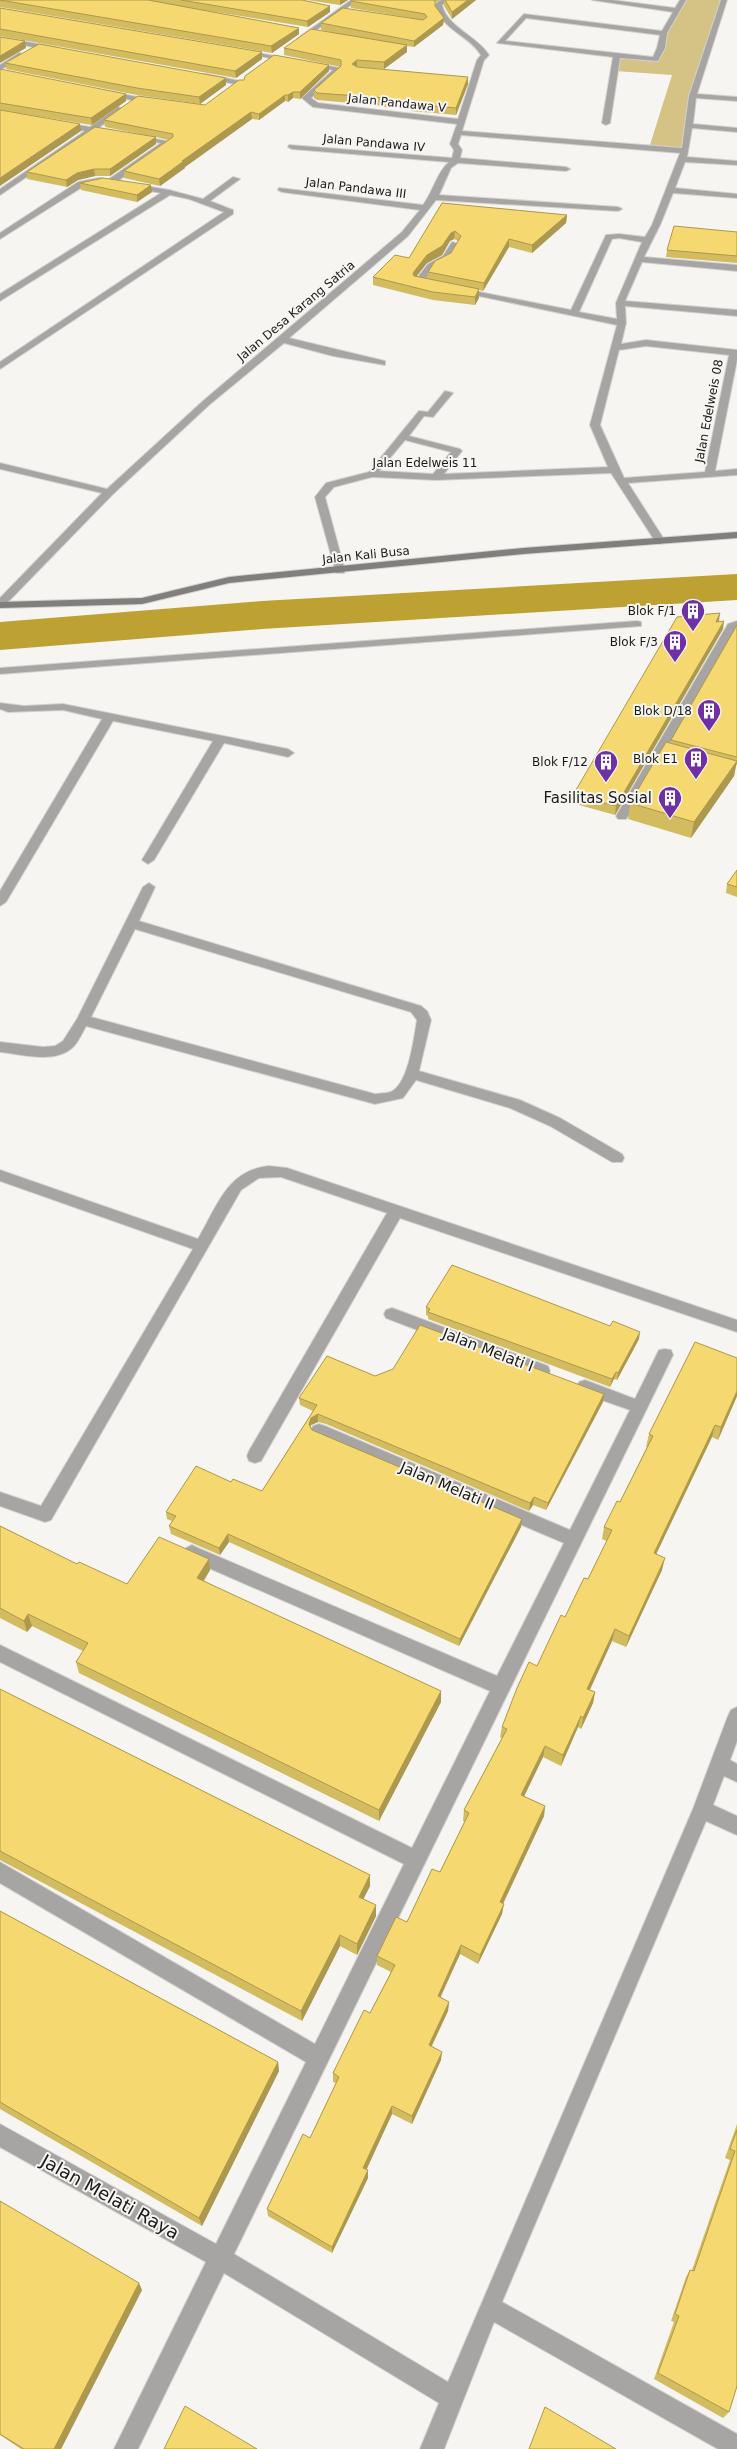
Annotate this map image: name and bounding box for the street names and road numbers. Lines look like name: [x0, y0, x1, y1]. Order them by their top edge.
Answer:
street label: Jalan Pandawa V: [346, 91, 448, 115]
street label: Jalan Pandawa IV: [321, 131, 426, 155]
street label: Jalan Pandawa III: [304, 175, 407, 201]
street label: Jalan Desa Karang Satria: [234, 258, 357, 365]
street label: Jalan Edelweis 08: [692, 358, 726, 465]
street label: Jalan Edelweis 11: [372, 456, 477, 470]
street label: Jalan Kali Busa: [321, 543, 410, 567]
street label: Jalan Melati I: [439, 1324, 536, 1376]
street label: Jalan Melati II: [396, 1458, 497, 1514]
street label: Jalan Melati Raya: [37, 2149, 183, 2243]

